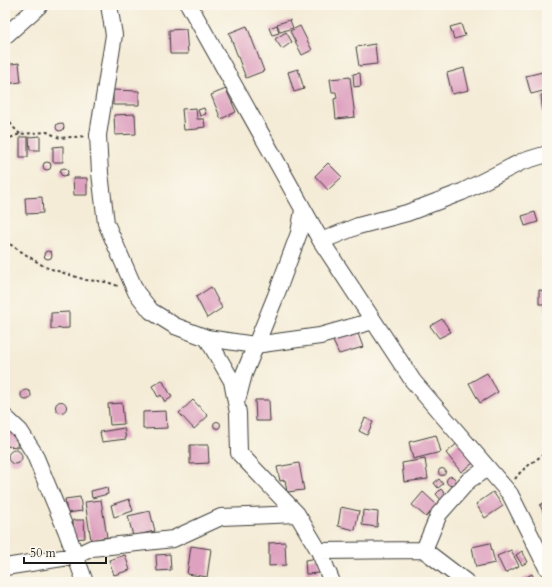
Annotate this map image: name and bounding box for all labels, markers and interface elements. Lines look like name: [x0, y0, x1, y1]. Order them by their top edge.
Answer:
scale bar: [24, 539, 106, 565]
text: 50 m: [30, 545, 57, 561]

